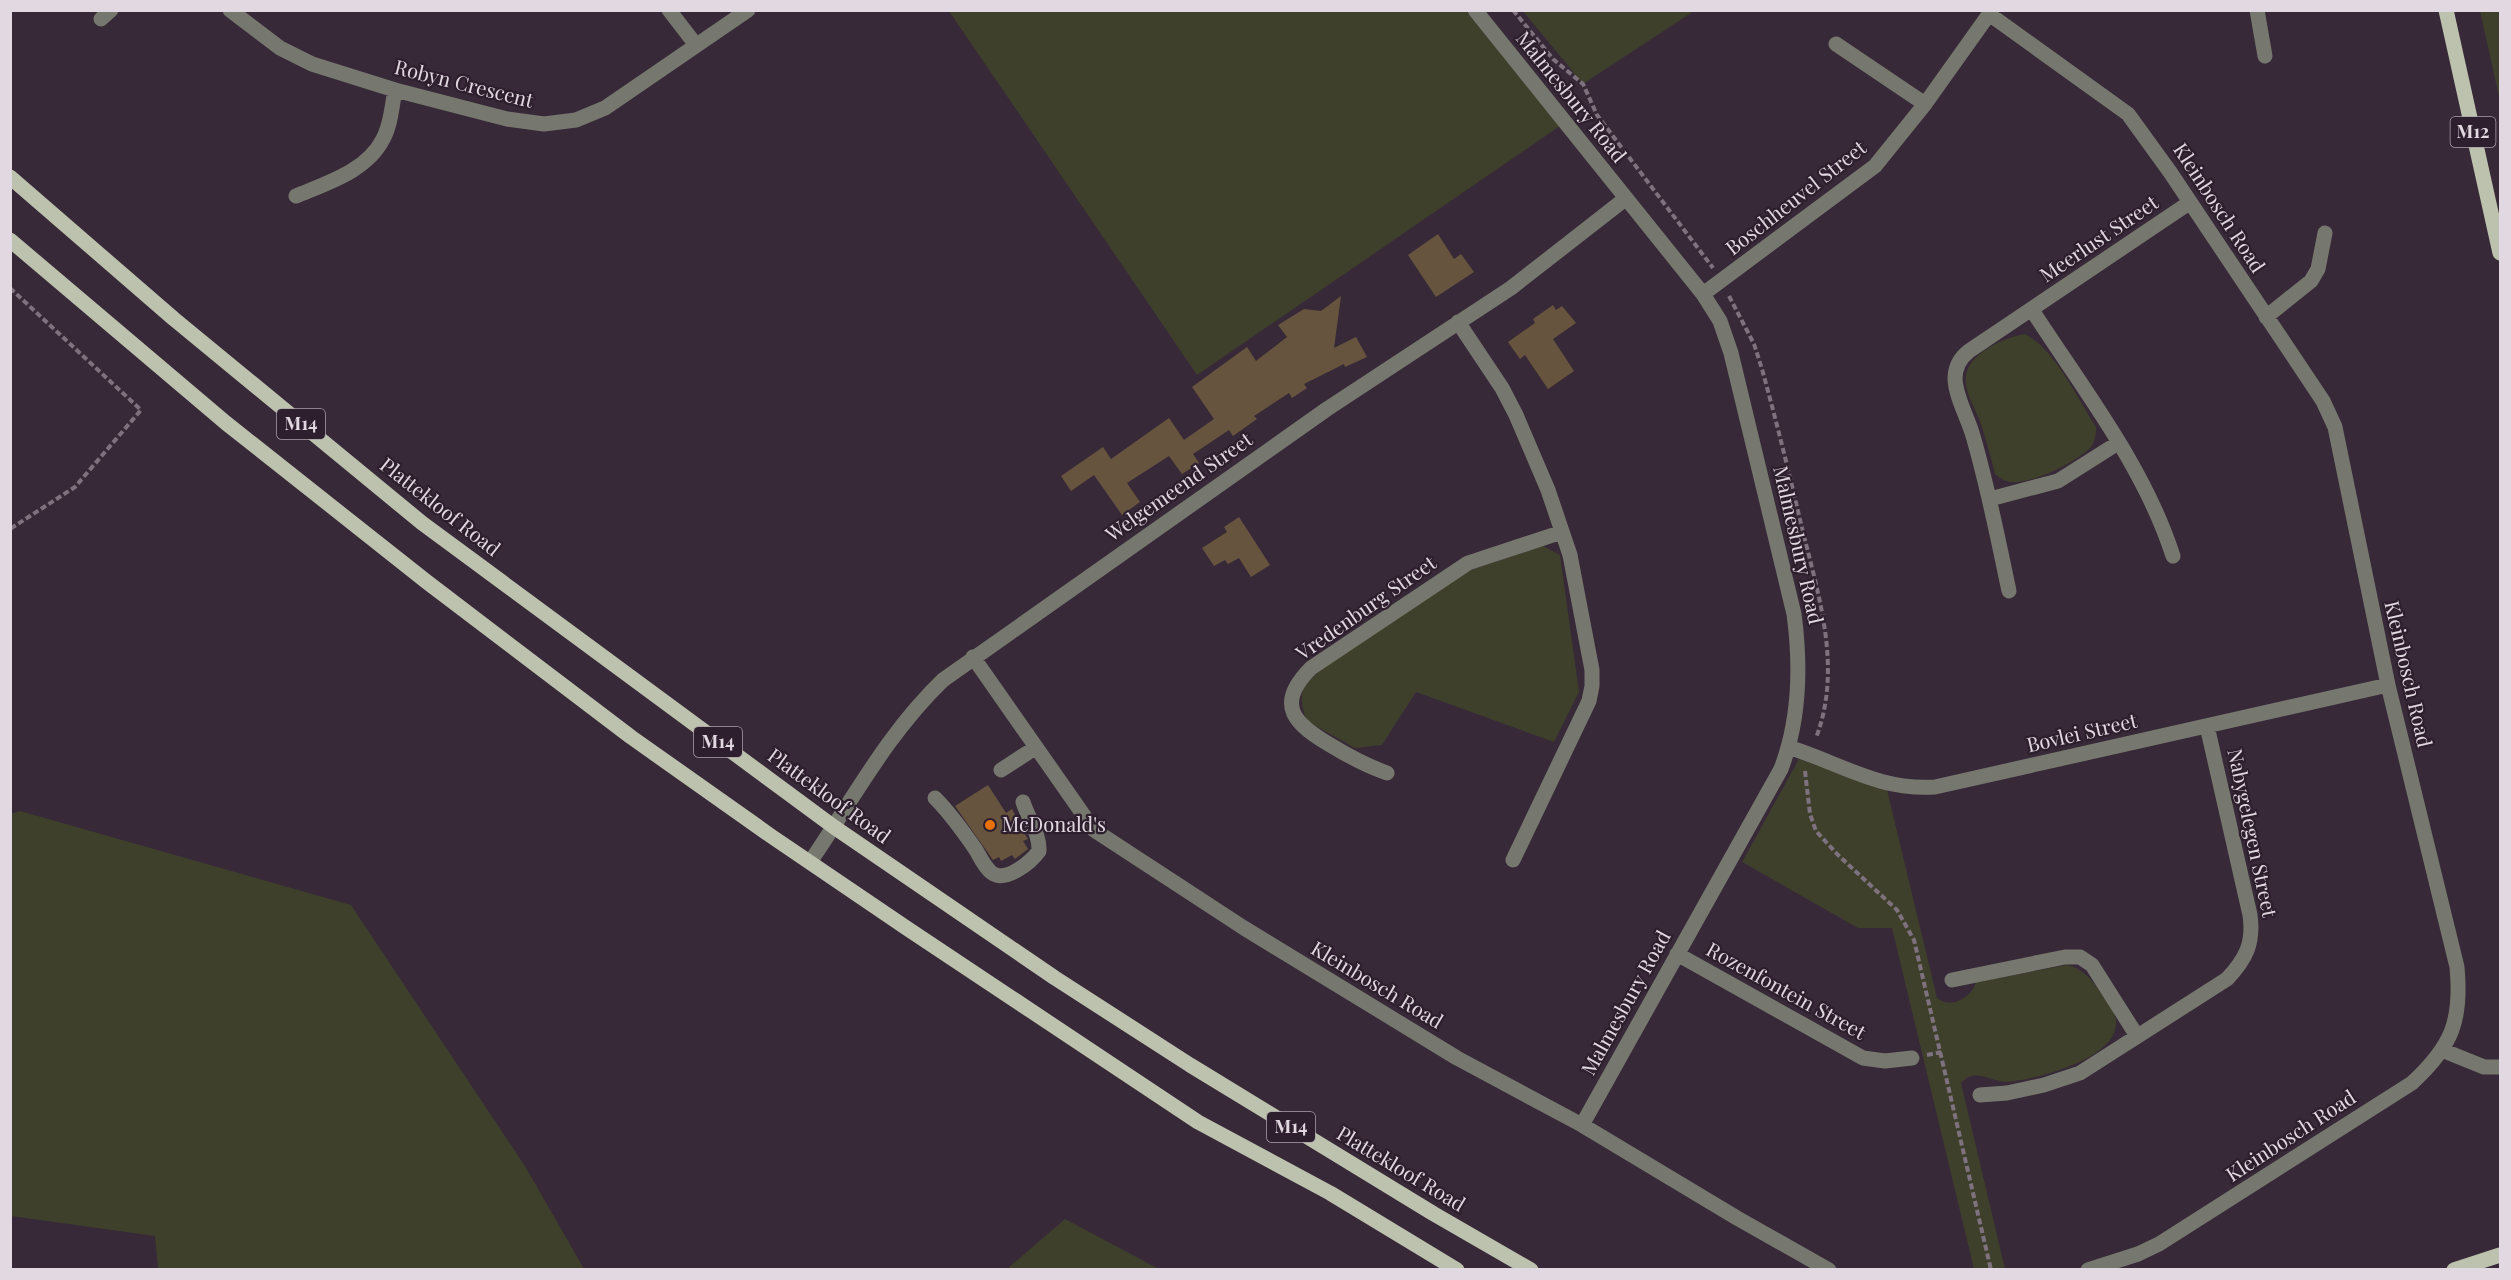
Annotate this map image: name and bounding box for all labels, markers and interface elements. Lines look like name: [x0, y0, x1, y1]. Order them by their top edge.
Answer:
street label: Malmesbury Road: [1511, 25, 1634, 168]
street label: Robyn Crescent: [392, 52, 537, 113]
road number: M12: [2450, 117, 2496, 147]
street label: Boschheuvel Street: [1719, 133, 1872, 260]
street label: Kleinbosch Road: [2168, 137, 2273, 278]
street label: Meerlust Street: [2034, 188, 2163, 287]
road number: M14: [277, 409, 325, 439]
street label: Welgemeend Street: [1099, 424, 1258, 547]
street label: Plattekloof Road: [375, 450, 507, 562]
street label: Malmesbury Road: [1768, 463, 1831, 627]
street label: Vredenburg Street: [1289, 548, 1441, 666]
street label: Kleinbosch Road: [2379, 598, 2440, 750]
street label: Bovlei Street: [2024, 705, 2141, 757]
road number: M14: [694, 727, 742, 757]
street label: Plattekloof Road: [763, 741, 897, 849]
street label: Nabygelegen Street: [2222, 746, 2285, 920]
place label: McDonald's: [1002, 810, 1106, 837]
marker: McDonald's: [983, 818, 997, 832]
street label: Malmesbury Road: [1574, 925, 1676, 1080]
street label: Kleinbosch Road: [1307, 934, 1449, 1034]
street label: Rozenfontein Street: [1702, 935, 1872, 1045]
street label: Kleinbosch Road: [2220, 1082, 2361, 1187]
road number: M14: [1267, 1112, 1315, 1142]
street label: Plattekloof Road: [1332, 1119, 1471, 1217]

